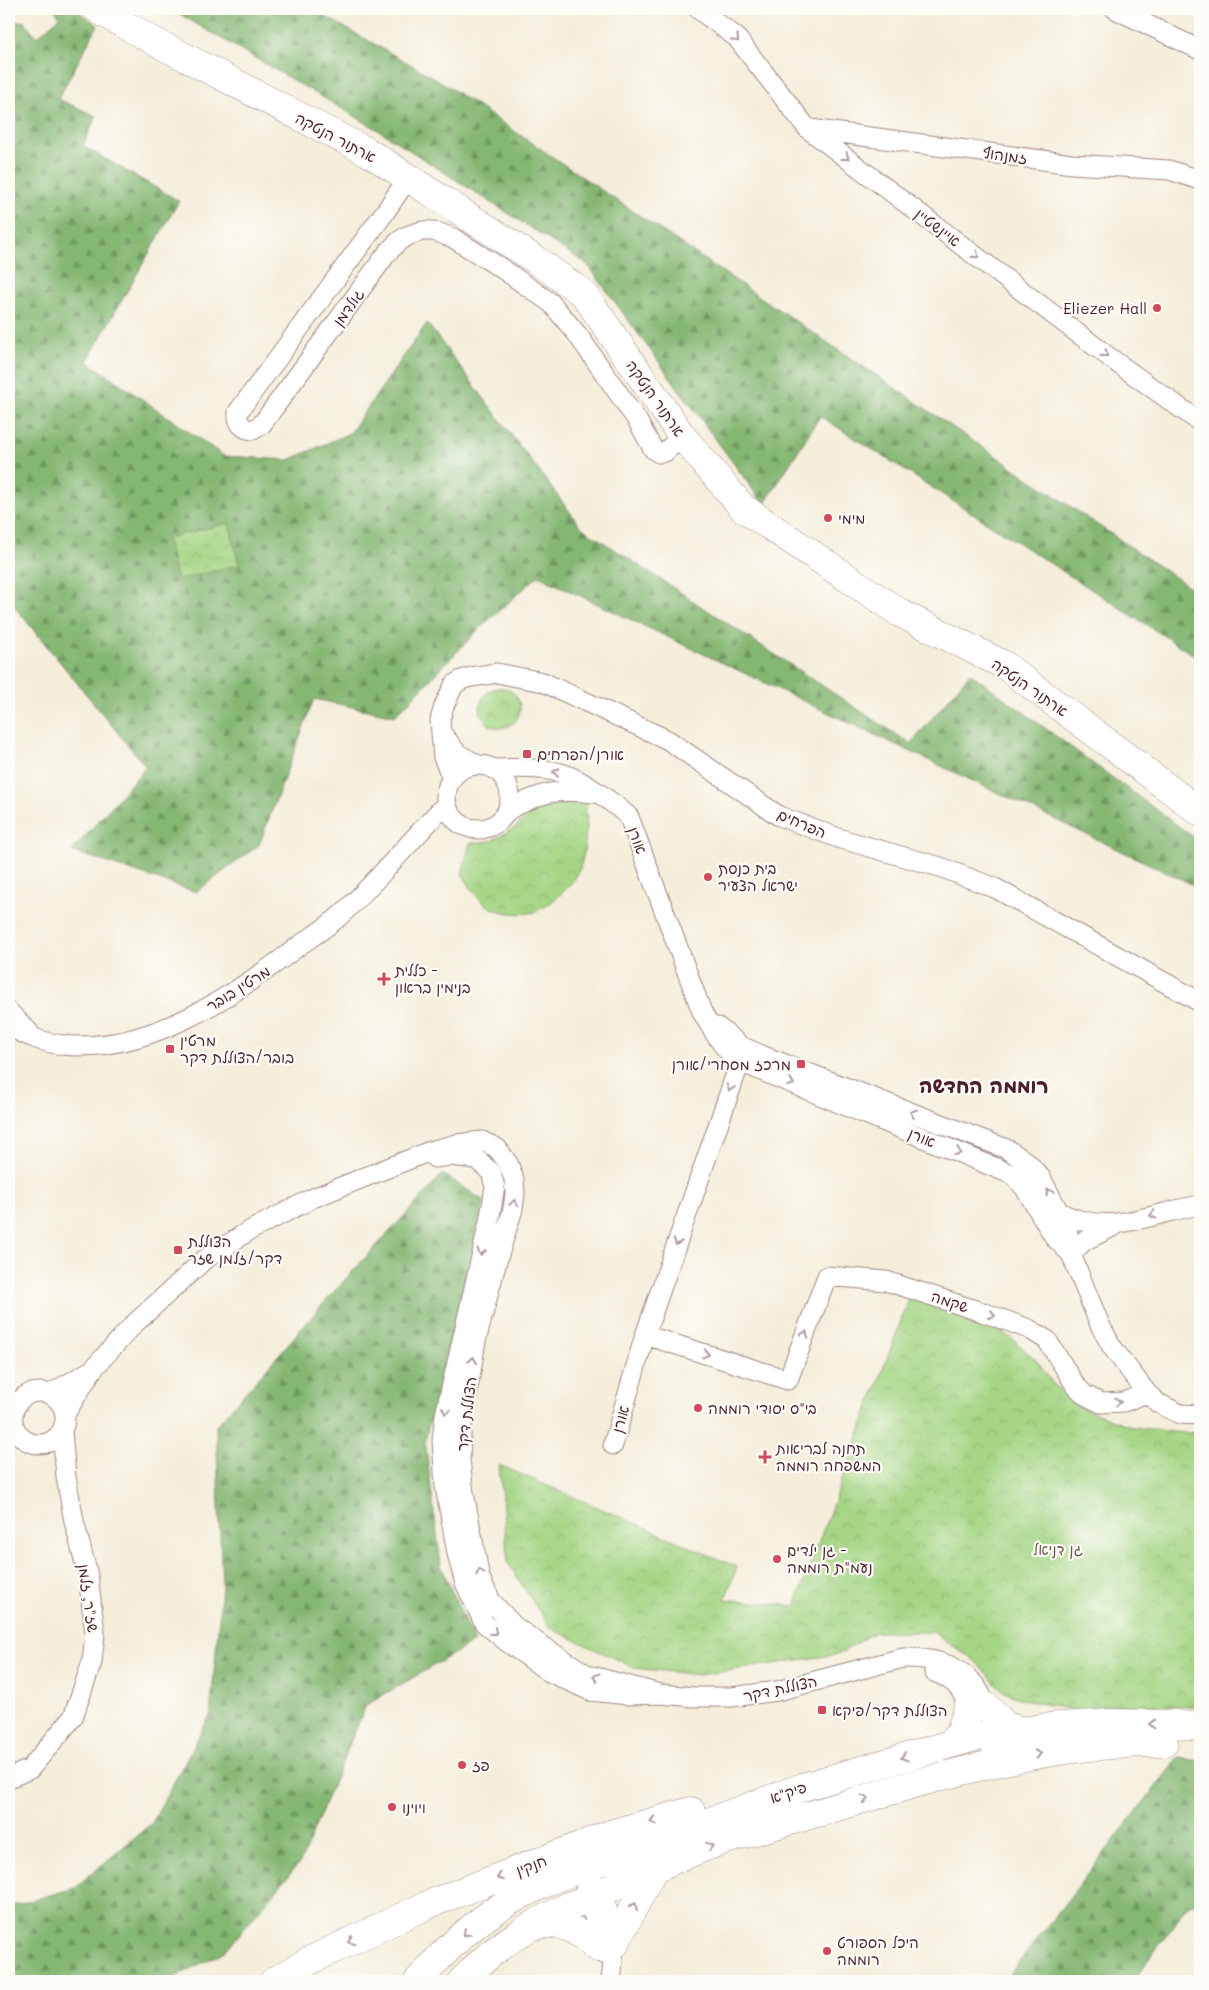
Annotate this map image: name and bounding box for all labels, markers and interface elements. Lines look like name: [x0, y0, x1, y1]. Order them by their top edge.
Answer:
one-way arrow: [730, 33, 739, 42]
street label: ארתור הנטקה: [292, 107, 380, 167]
street label: זמנהוף: [981, 142, 1029, 168]
one-way arrow: [840, 152, 849, 160]
street label: איינשטיין: [911, 203, 965, 251]
one-way arrow: [970, 250, 979, 258]
street label: גולדמן: [328, 284, 369, 330]
place label: Eliezer Hall: [1063, 298, 1147, 318]
marker: Eliezer Hall: [1151, 302, 1163, 314]
one-way arrow: [1099, 348, 1108, 356]
street label: ארתור הנטקה: [622, 356, 690, 440]
place label: מימי: [838, 508, 865, 528]
marker: מימי: [822, 512, 834, 524]
street label: ארתור הנטקה: [988, 653, 1072, 721]
place label: אורן/הפרחים: [537, 744, 624, 764]
marker: אורן/הפרחים: [521, 748, 533, 760]
one-way arrow: [552, 768, 560, 778]
street label: הפרחים: [774, 804, 830, 842]
street label: אורן: [624, 824, 652, 857]
place label: בית כנסת ישראל הצעיר: [718, 858, 798, 895]
marker: בית כנסת ישראל הצעיר: [702, 871, 714, 883]
place label: כללית - בנימין בראון: [394, 960, 471, 998]
street label: מרטין בובר: [202, 961, 274, 1016]
marker: כללית - בנימין בראון: [377, 972, 391, 986]
place label: מרטין בובר/הצוללת דקר: [180, 1030, 294, 1067]
marker: מרטין בובר/הצוללת דקר: [164, 1043, 176, 1055]
place label: מרכז מסחרי/אורן: [672, 1054, 791, 1074]
marker: מרכז מסחרי/אורן: [795, 1058, 807, 1070]
district label: רוממה החדשה: [919, 1072, 1049, 1098]
one-way arrow: [786, 1077, 795, 1087]
one-way arrow: [726, 1083, 736, 1092]
one-way arrow: [909, 1109, 917, 1119]
street label: אורן: [905, 1123, 939, 1151]
one-way arrow: [953, 1146, 961, 1156]
one-way arrow: [1045, 1188, 1055, 1197]
one-way arrow: [508, 1198, 519, 1206]
one-way arrow: [1148, 1209, 1157, 1220]
place label: הצוללת דקר/זלמן שזר: [187, 1231, 282, 1268]
one-way arrow: [673, 1237, 683, 1246]
marker: הצוללת דקר/זלמן שזר: [172, 1244, 184, 1256]
one-way arrow: [476, 1248, 487, 1257]
street label: שקמה: [929, 1286, 972, 1316]
one-way arrow: [987, 1309, 996, 1319]
one-way arrow: [799, 1330, 809, 1339]
one-way arrow: [701, 1349, 709, 1359]
one-way arrow: [467, 1355, 478, 1363]
street label: הצוללת דקר: [451, 1375, 481, 1453]
one-way arrow: [1114, 1396, 1122, 1407]
place label: בי"ס יסודי רוממה: [708, 1398, 817, 1418]
marker: בי"ס יסודי רוממה: [692, 1402, 704, 1414]
street label: אורן: [607, 1403, 633, 1435]
one-way arrow: [441, 1406, 452, 1415]
place label: תחנה לבריאות המשפחה רוממה: [775, 1438, 881, 1475]
marker: תחנה לבריאות המשפחה רוממה: [758, 1450, 772, 1464]
park label: גן דניאל: [1033, 1539, 1083, 1559]
place label: גן ילדים - נעמ"ת רוממה: [787, 1540, 873, 1577]
marker: גן ילדים - נעמ"ת רוממה: [771, 1553, 783, 1565]
street label: שז"ר, זלמן: [74, 1562, 104, 1634]
one-way arrow: [475, 1568, 486, 1576]
one-way arrow: [489, 1626, 498, 1635]
street label: הצוללת דקר: [741, 1670, 819, 1706]
one-way arrow: [593, 1672, 601, 1682]
place label: הצוללת דקר/פיקא: [832, 1700, 947, 1720]
marker: הצוללת דקר/פיקא: [816, 1704, 828, 1716]
one-way arrow: [1147, 1719, 1155, 1729]
one-way arrow: [1034, 1749, 1043, 1760]
one-way arrow: [901, 1751, 909, 1761]
place label: פז: [472, 1755, 490, 1775]
marker: פז: [456, 1759, 468, 1771]
street label: פיק"א: [767, 1776, 809, 1808]
one-way arrow: [860, 1794, 869, 1804]
place label: ויוינו: [402, 1797, 426, 1817]
marker: ויוינו: [386, 1801, 398, 1813]
one-way arrow: [649, 1816, 658, 1826]
one-way arrow: [705, 1842, 713, 1852]
street label: חנקין: [512, 1850, 550, 1880]
one-way arrow: [496, 1870, 505, 1881]
one-way arrow: [628, 1902, 638, 1911]
one-way arrow: [463, 1927, 472, 1936]
place label: היכל הספורט רוממה: [837, 1932, 919, 1969]
one-way arrow: [347, 1934, 356, 1945]
marker: היכל הספורט רוממה: [821, 1945, 833, 1957]

